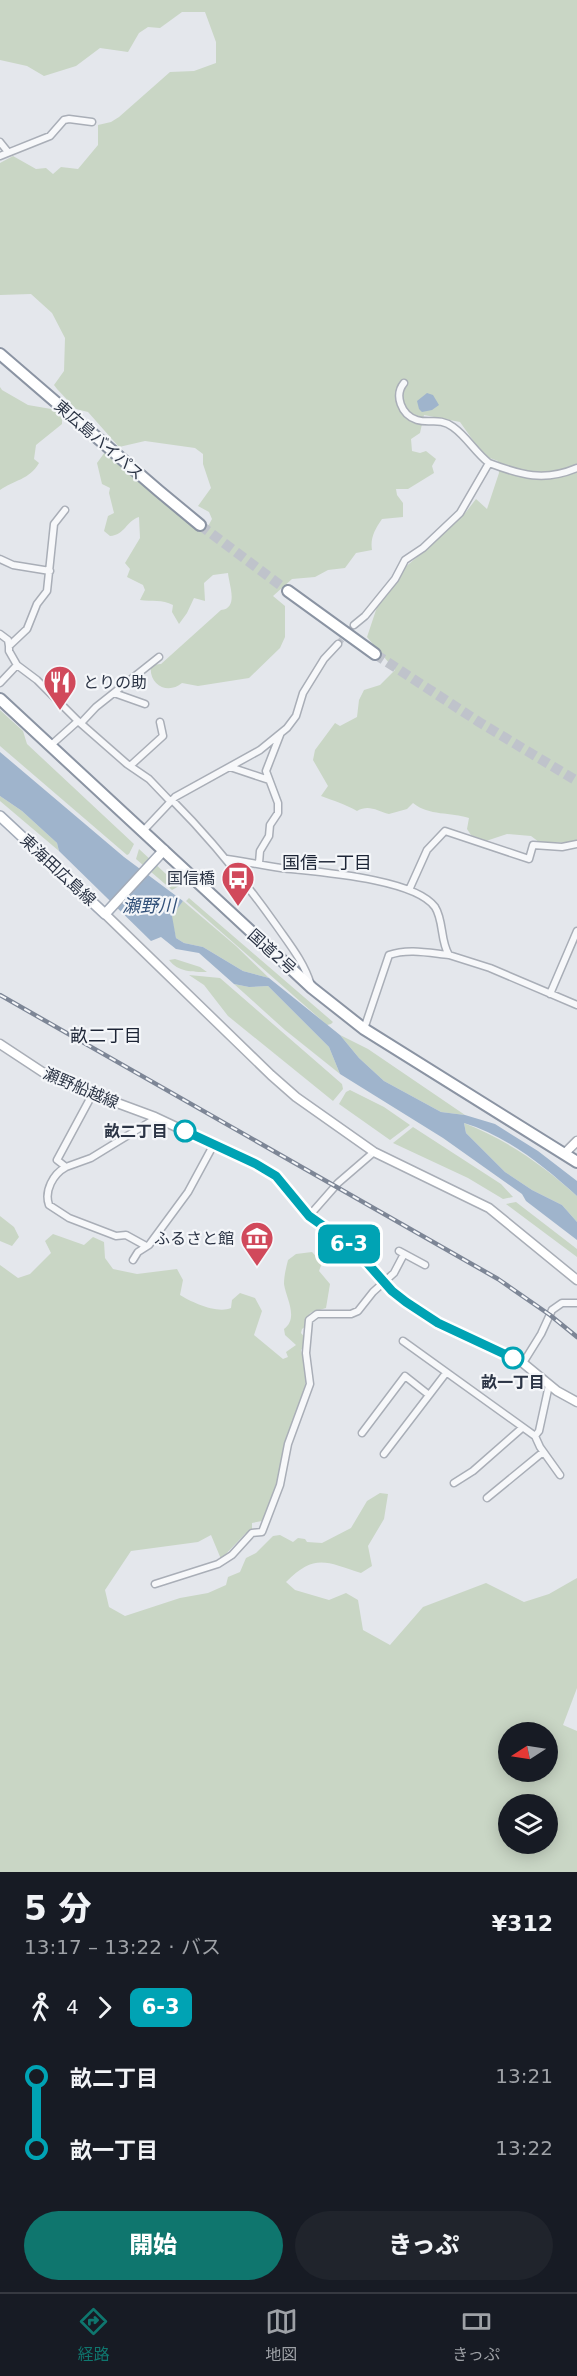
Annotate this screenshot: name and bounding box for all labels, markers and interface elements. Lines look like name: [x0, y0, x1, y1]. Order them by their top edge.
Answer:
street label: 東広島バイパス: [51, 396, 147, 484]
restaurant icon: とりの助: [42, 664, 78, 711]
place label: とりの助: [83, 673, 147, 692]
street label: 東海田広島線: [16, 830, 100, 910]
district label: 国信一丁目: [282, 852, 372, 873]
bus stop icon: 国信橋: [220, 860, 256, 907]
place label: 国信橋: [167, 869, 215, 888]
water label: 瀬野川: [122, 895, 178, 916]
street label: 国道2号: [244, 925, 300, 979]
district label: 畝二丁目: [70, 1025, 142, 1046]
street label: 瀬野船越線: [40, 1064, 122, 1112]
marker: 畝二丁目: [174, 1120, 196, 1142]
place label: 畝二丁目: [104, 1122, 168, 1141]
museum icon: ふるさと館: [239, 1220, 275, 1267]
line badge: 6-3: [314, 1224, 383, 1264]
place label: ふるさと館: [154, 1229, 234, 1248]
text: 6-3: [330, 1232, 368, 1256]
marker: 畝一丁目: [502, 1347, 524, 1369]
place label: 畝一丁目: [481, 1373, 545, 1392]
north arrow: [498, 1722, 558, 1782]
map controls: [498, 1722, 558, 1854]
button: layers: [498, 1794, 558, 1854]
text: 5 分: [24, 1889, 91, 1928]
text: ¥312: [492, 1911, 553, 1936]
text: 13:17 – 13:22 · バス: [24, 1935, 221, 1959]
icon: walk: [24, 1991, 57, 2024]
icon: forward: [88, 1991, 121, 2024]
text: 4: [66, 1995, 79, 2019]
text: 6-3: [142, 1995, 180, 2019]
text: 13:21: [495, 2064, 553, 2088]
text: 畝二丁目: [70, 2066, 158, 2091]
text: 13:22: [495, 2136, 553, 2160]
text: 畝一丁目: [70, 2138, 158, 2163]
button: 開始: [24, 2211, 283, 2280]
button: きっぷ: [295, 2211, 553, 2280]
tab: 経路: [77, 2305, 110, 2365]
tab: 地図: [265, 2305, 298, 2365]
tab: きっぷ: [452, 2305, 500, 2365]

